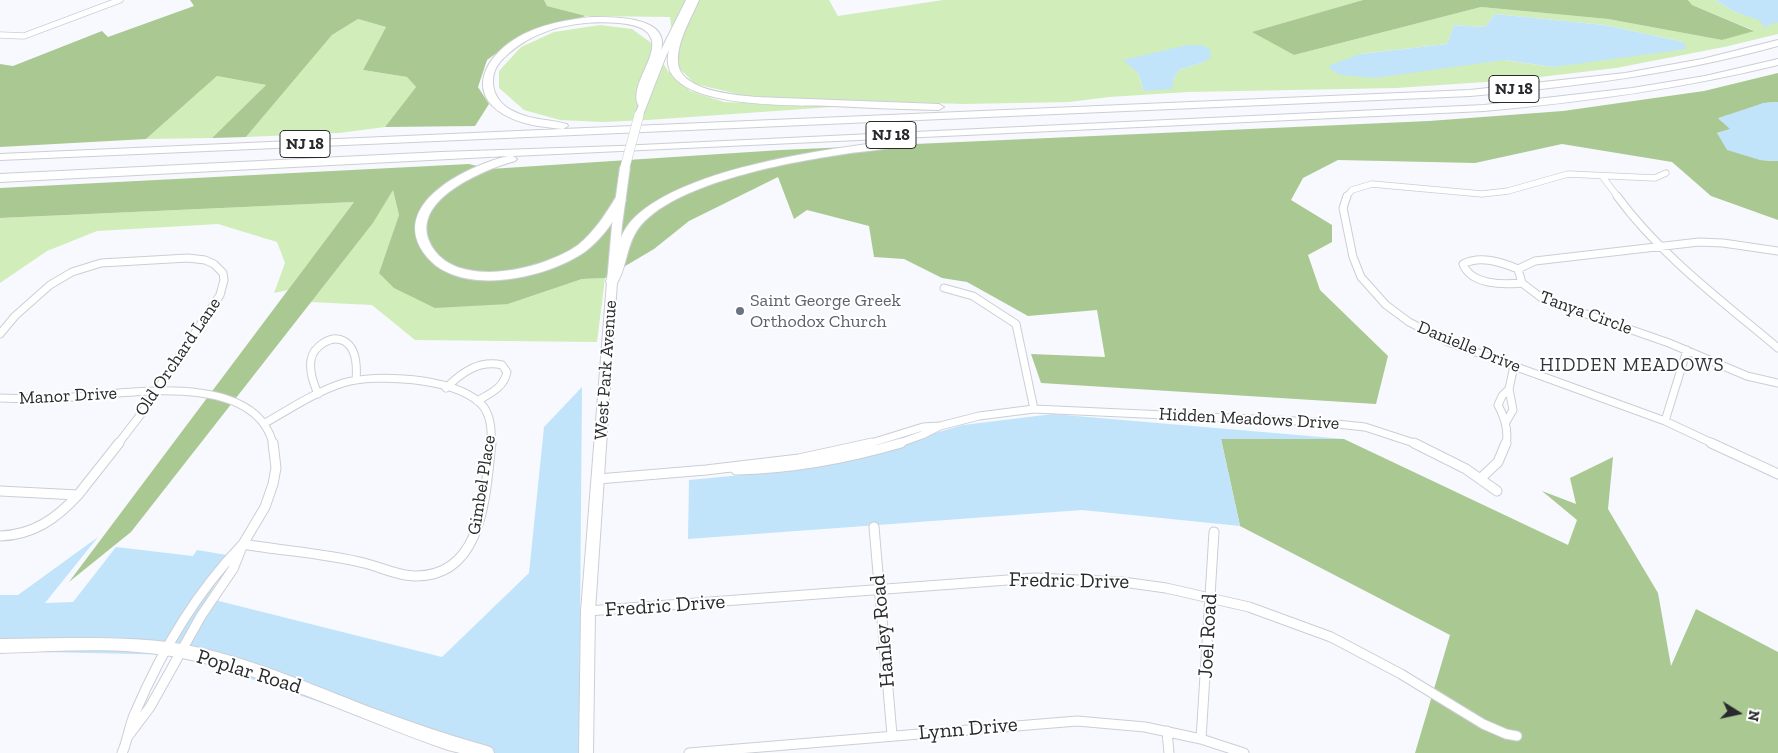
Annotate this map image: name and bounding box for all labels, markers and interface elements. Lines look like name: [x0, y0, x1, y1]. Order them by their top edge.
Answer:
road number: NJ 18: [1489, 76, 1539, 102]
road number: NJ 18: [866, 122, 916, 148]
road number: NJ 18: [280, 130, 330, 158]
street label: Tanya Circle: [1537, 286, 1635, 340]
place label: Saint George Greek Orthodox Church: [750, 290, 901, 332]
street label: Old Orchard Lane: [130, 294, 226, 420]
street label: West Park Avenue: [590, 299, 622, 441]
marker: Saint George Greek Orthodox Church: [734, 305, 746, 317]
street label: Danielle Drive: [1414, 316, 1524, 378]
district label: HIDDEN MEADOWS: [1538, 355, 1726, 377]
street label: Manor Drive: [19, 383, 117, 409]
street label: Hidden Meadows Drive: [1158, 403, 1340, 435]
street label: Gimbel Place: [463, 434, 501, 536]
street label: Fredric Drive: [1009, 567, 1129, 595]
street label: Hanley Road: [865, 573, 901, 689]
street label: Fredric Drive: [604, 589, 726, 623]
street label: Joel Road: [1193, 593, 1223, 679]
street label: Poplar Road: [193, 644, 305, 700]
north arrow: [1713, 688, 1763, 738]
text: N: [1744, 709, 1763, 722]
street label: Lynn Drive: [917, 712, 1019, 746]

